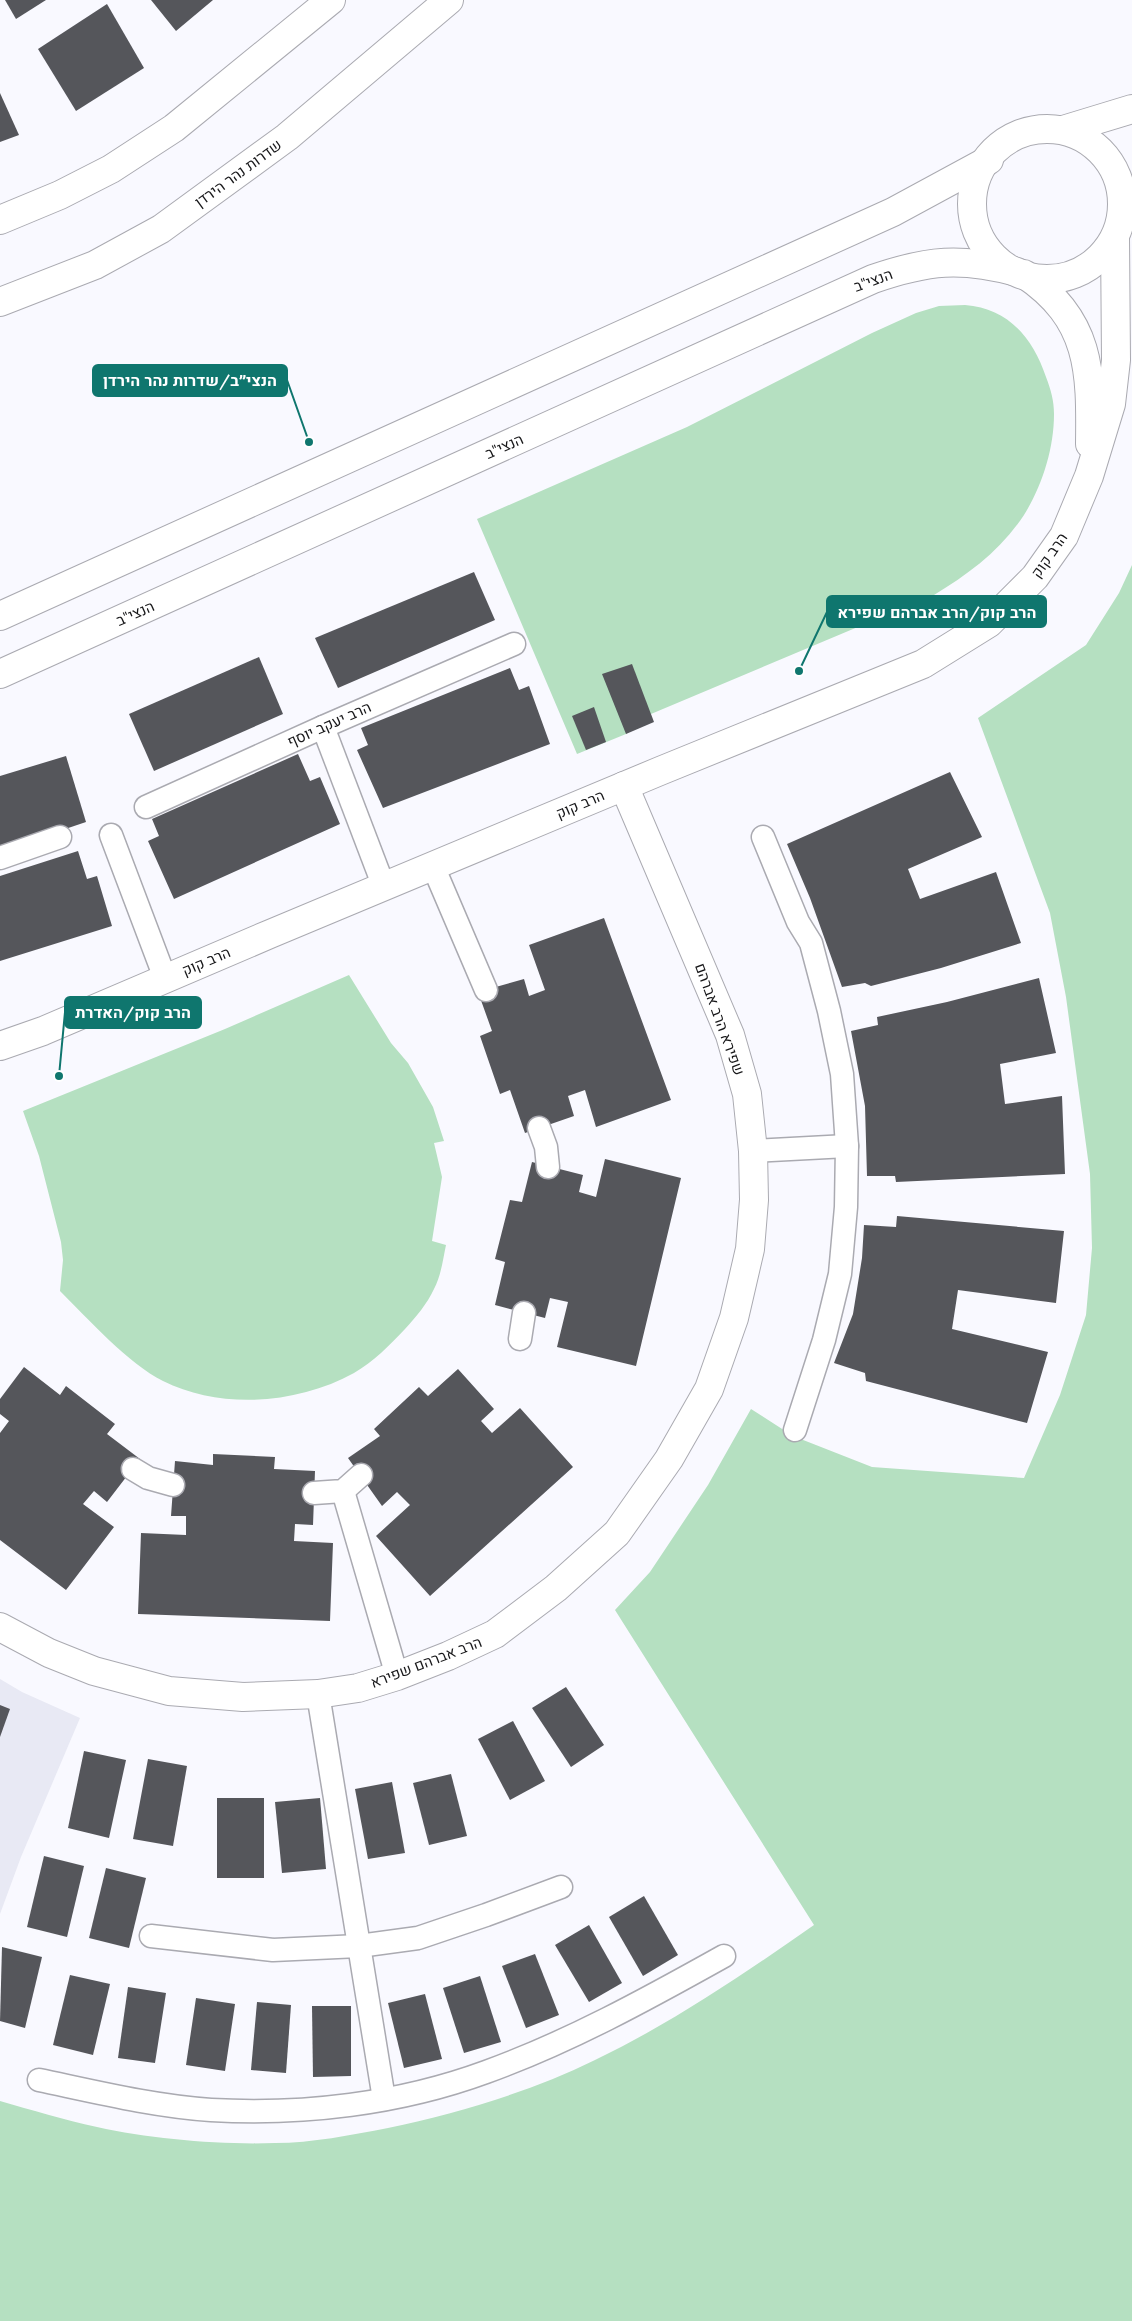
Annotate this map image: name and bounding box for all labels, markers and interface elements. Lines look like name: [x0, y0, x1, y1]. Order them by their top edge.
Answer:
street label: שדרות נהר הירדן: [191, 135, 285, 211]
street label: הנצי"ב: [851, 264, 895, 296]
callout: הנצי״ב/שדרות נהר הירדן: [93, 365, 287, 396]
text: הנצי״ב/שדרות נהר הירדן: [103, 370, 277, 391]
street label: הנצי"ב: [482, 429, 526, 463]
street label: הרב קוק: [1027, 529, 1071, 581]
street label: הנצי"ב: [113, 596, 157, 630]
callout: הרב קוק/הרב אברהם שפירא: [827, 596, 1046, 627]
text: הרב קוק/הרב אברהם שפירא: [837, 602, 1037, 623]
street label: הרב יעקב יוסף: [284, 697, 374, 751]
street label: הרב קוק: [553, 785, 607, 823]
street label: הרב קוק: [179, 942, 233, 980]
street label: שפירא הרב אברהם: [691, 960, 749, 1078]
callout: הרב קוק/האדרת: [65, 997, 201, 1028]
text: הרב קוק/האדרת: [75, 1002, 191, 1023]
street label: הרב אברהם שפירא: [367, 1632, 485, 1692]

